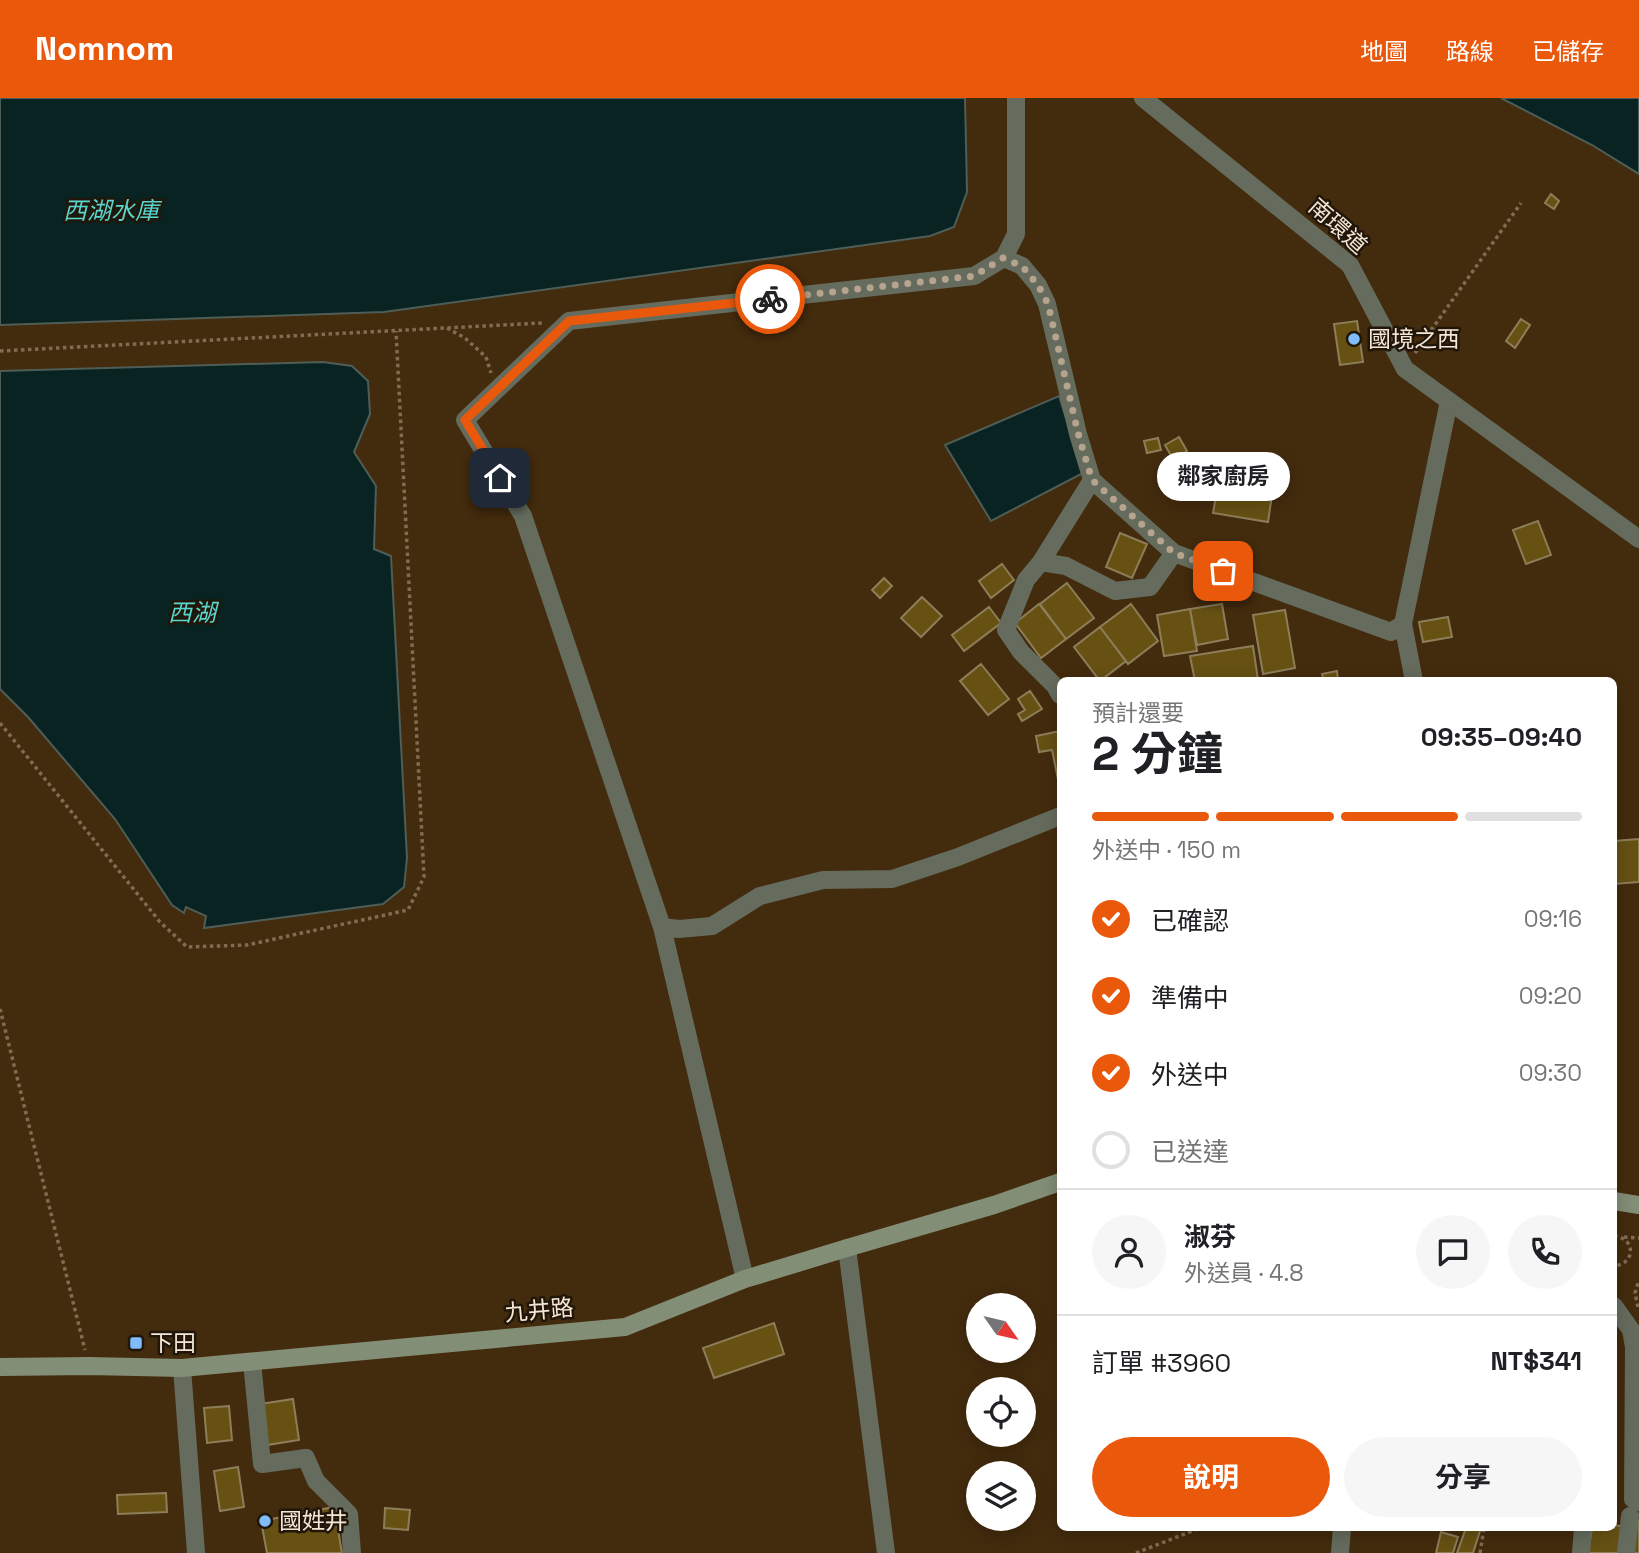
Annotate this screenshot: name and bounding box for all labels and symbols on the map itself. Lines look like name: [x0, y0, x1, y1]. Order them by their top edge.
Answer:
street label: 南環道: [1302, 192, 1374, 260]
water label: 西湖水庫: [63, 195, 163, 226]
courier: [735, 264, 805, 334]
place label: 國境之西: [1368, 324, 1460, 354]
marker: 國境之西: [1346, 331, 1362, 347]
pin: [470, 448, 530, 508]
callout: 鄰家廚房: [1156, 452, 1290, 501]
pin: [1193, 541, 1253, 601]
water label: 西湖: [168, 597, 220, 628]
street label: 九井路: [503, 1292, 575, 1328]
north arrow: [966, 1293, 1036, 1363]
place label: 下田: [150, 1328, 196, 1358]
marker: 下田: [128, 1335, 144, 1351]
place label: 國姓井: [279, 1506, 348, 1536]
marker: 國姓井: [257, 1513, 273, 1529]

